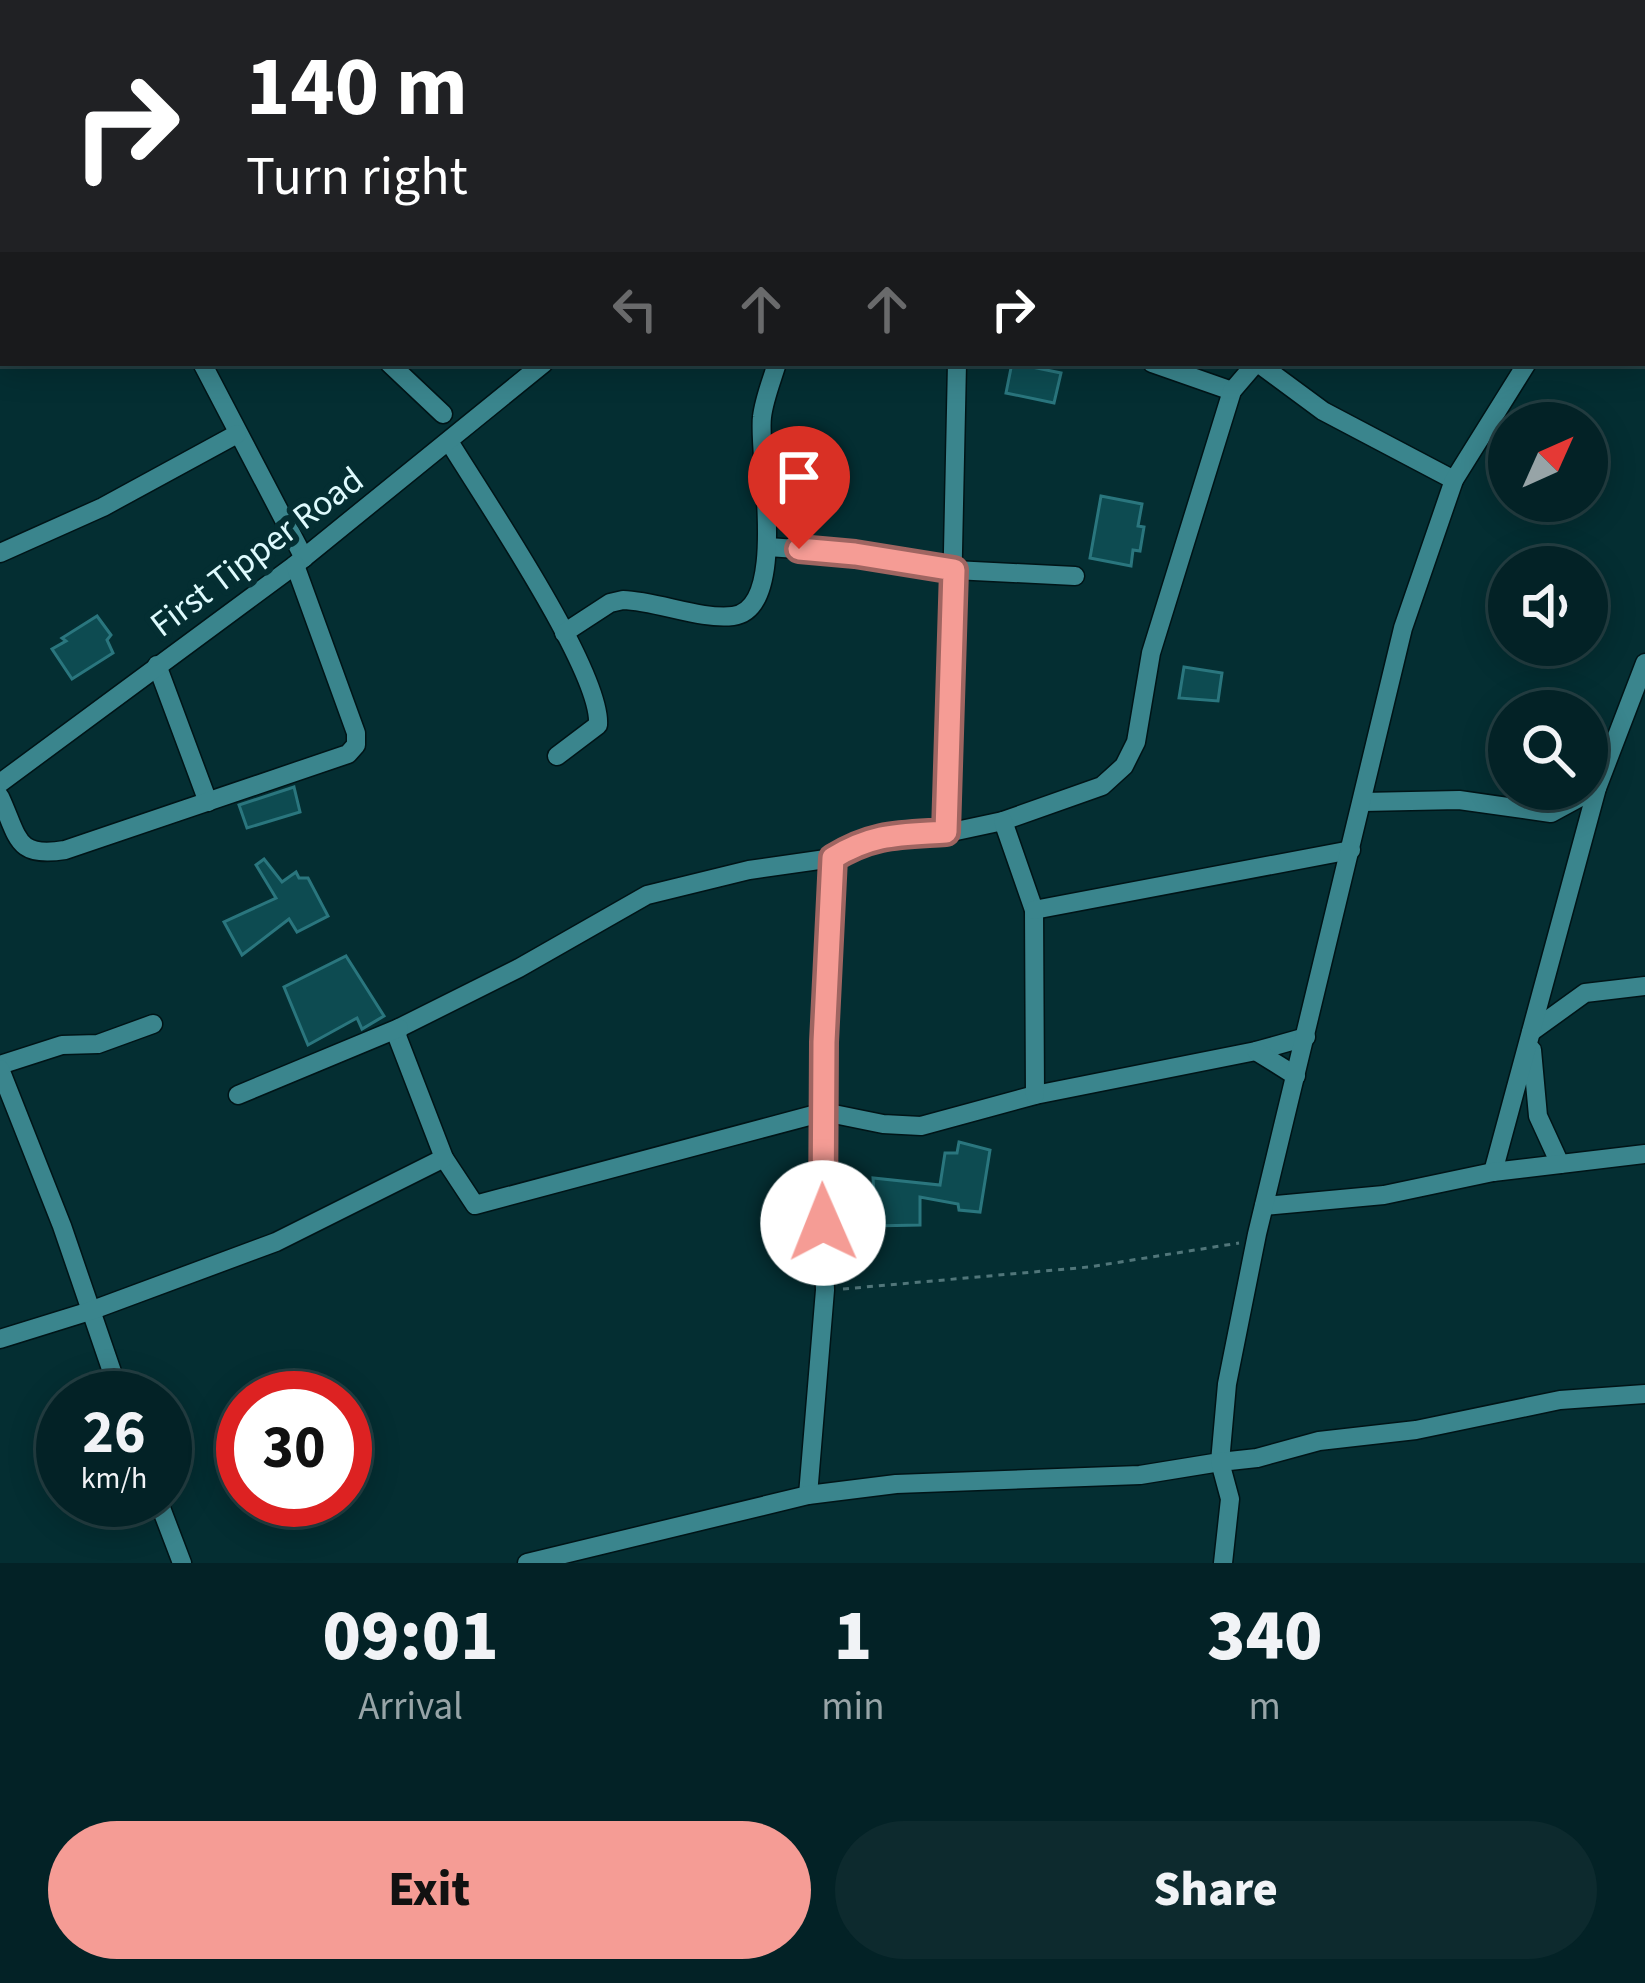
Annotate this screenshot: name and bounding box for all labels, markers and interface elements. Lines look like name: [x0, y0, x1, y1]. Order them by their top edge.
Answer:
text: 140 m: [246, 28, 468, 148]
icon: right: [48, 48, 204, 204]
text: Turn right: [246, 139, 468, 216]
icon: left: [602, 276, 668, 342]
icon: ahead: [728, 276, 794, 342]
icon: ahead: [854, 276, 920, 342]
icon: right: [980, 276, 1046, 342]
north arrow: [1488, 402, 1608, 522]
map controls: [1488, 402, 1608, 810]
pin: [748, 426, 850, 549]
icon: arrive: [766, 444, 832, 510]
street label: First Tipper Road: [139, 455, 374, 649]
button: sound: [1488, 546, 1608, 666]
button: search: [1488, 690, 1608, 810]
position arrow: [760, 1160, 886, 1286]
speed limit sign: 30: [216, 1371, 372, 1527]
text: 26: [82, 1391, 146, 1476]
text: km/h: [81, 1457, 147, 1500]
text: 09:01: [323, 1585, 499, 1688]
text: 1: [834, 1585, 872, 1688]
text: 340: [1207, 1585, 1322, 1688]
text: Arrival: [358, 1679, 463, 1735]
text: min: [821, 1679, 885, 1735]
text: m: [1249, 1679, 1281, 1735]
button: Exit: [48, 1821, 811, 1959]
button: Share: [835, 1821, 1597, 1959]

